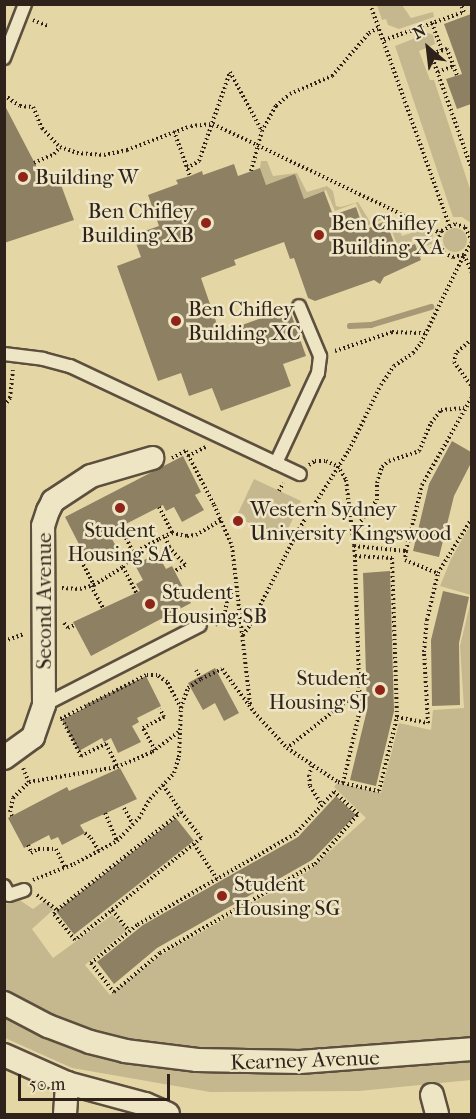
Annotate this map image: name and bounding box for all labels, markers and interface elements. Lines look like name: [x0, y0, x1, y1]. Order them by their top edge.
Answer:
north arrow: [398, 18, 458, 78]
text: N: [409, 20, 429, 43]
place label: Building W: [35, 164, 139, 190]
marker: Building W: [16, 170, 30, 184]
place label: Ben Chifley Building XB: [81, 198, 194, 248]
place label: Ben Chifley Building XA: [331, 210, 444, 260]
marker: Ben Chifley Building XB: [199, 216, 213, 230]
marker: Ben Chifley Building XA: [312, 228, 326, 242]
place label: Ben Chifley Building XC: [188, 296, 301, 346]
marker: Ben Chifley Building XC: [169, 314, 183, 328]
place label: Western Sydney University Kingswood: [250, 496, 451, 546]
marker: Student Housing SA: [113, 501, 127, 515]
marker: Western Sydney University Kingswood: [231, 514, 245, 528]
place label: Student Housing SA: [67, 517, 173, 567]
street label: Second Avenue: [31, 533, 57, 669]
place label: Student Housing SB: [162, 579, 267, 629]
marker: Student Housing SB: [143, 597, 157, 611]
place label: Student Housing SJ: [269, 665, 368, 715]
marker: Student Housing SJ: [373, 683, 387, 697]
place label: Student Housing SG: [234, 871, 340, 921]
marker: Student Housing SG: [215, 889, 229, 903]
street label: Kearney Avenue: [230, 1045, 380, 1075]
scale bar: [21, 1062, 172, 1100]
text: 50 m: [29, 1074, 65, 1095]

